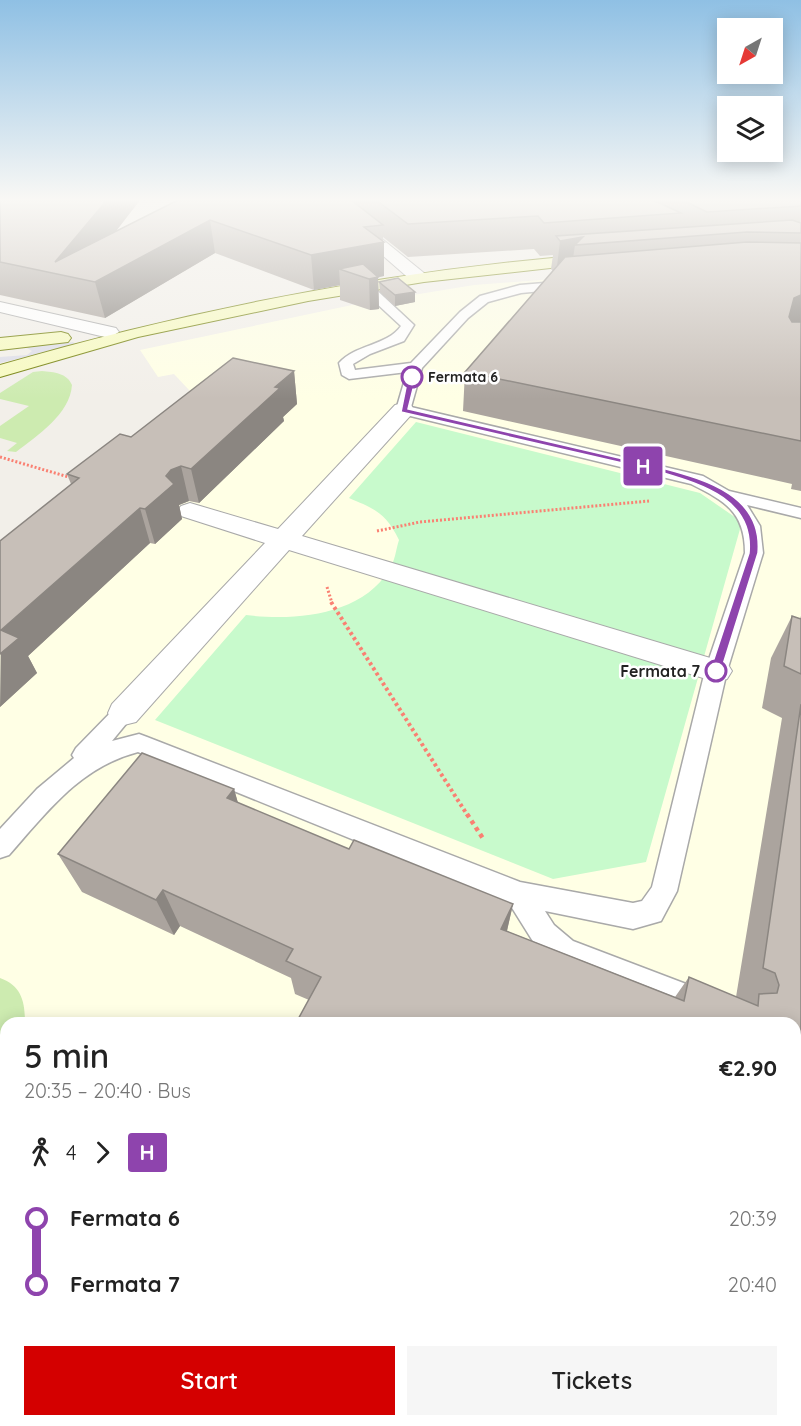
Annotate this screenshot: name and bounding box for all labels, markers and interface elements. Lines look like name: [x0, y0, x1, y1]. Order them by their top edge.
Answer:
north arrow: [717, 18, 783, 84]
map controls: [717, 18, 783, 162]
button: layers: [717, 96, 783, 162]
marker: Fermata 6: [401, 366, 423, 388]
place label: Fermata 6: [428, 368, 498, 386]
line badge: H: [624, 446, 662, 486]
text: H: [635, 453, 651, 479]
marker: Fermata 7: [705, 660, 727, 682]
place label: Fermata 7: [620, 661, 700, 681]
text: 5 min: [24, 1035, 109, 1076]
text: €2.90: [719, 1054, 777, 1082]
text: 20:35 – 20:40 · Bus: [24, 1078, 191, 1103]
icon: walk: [24, 1136, 57, 1169]
icon: forward: [86, 1136, 119, 1169]
text: H: [140, 1139, 155, 1165]
text: 4: [66, 1140, 77, 1165]
text: Fermata 6: [70, 1204, 180, 1232]
text: 20:39: [729, 1206, 777, 1231]
text: Fermata 7: [70, 1270, 180, 1298]
text: 20:40: [728, 1272, 777, 1297]
button: Start: [24, 1346, 395, 1415]
button: Tickets: [407, 1346, 777, 1415]

